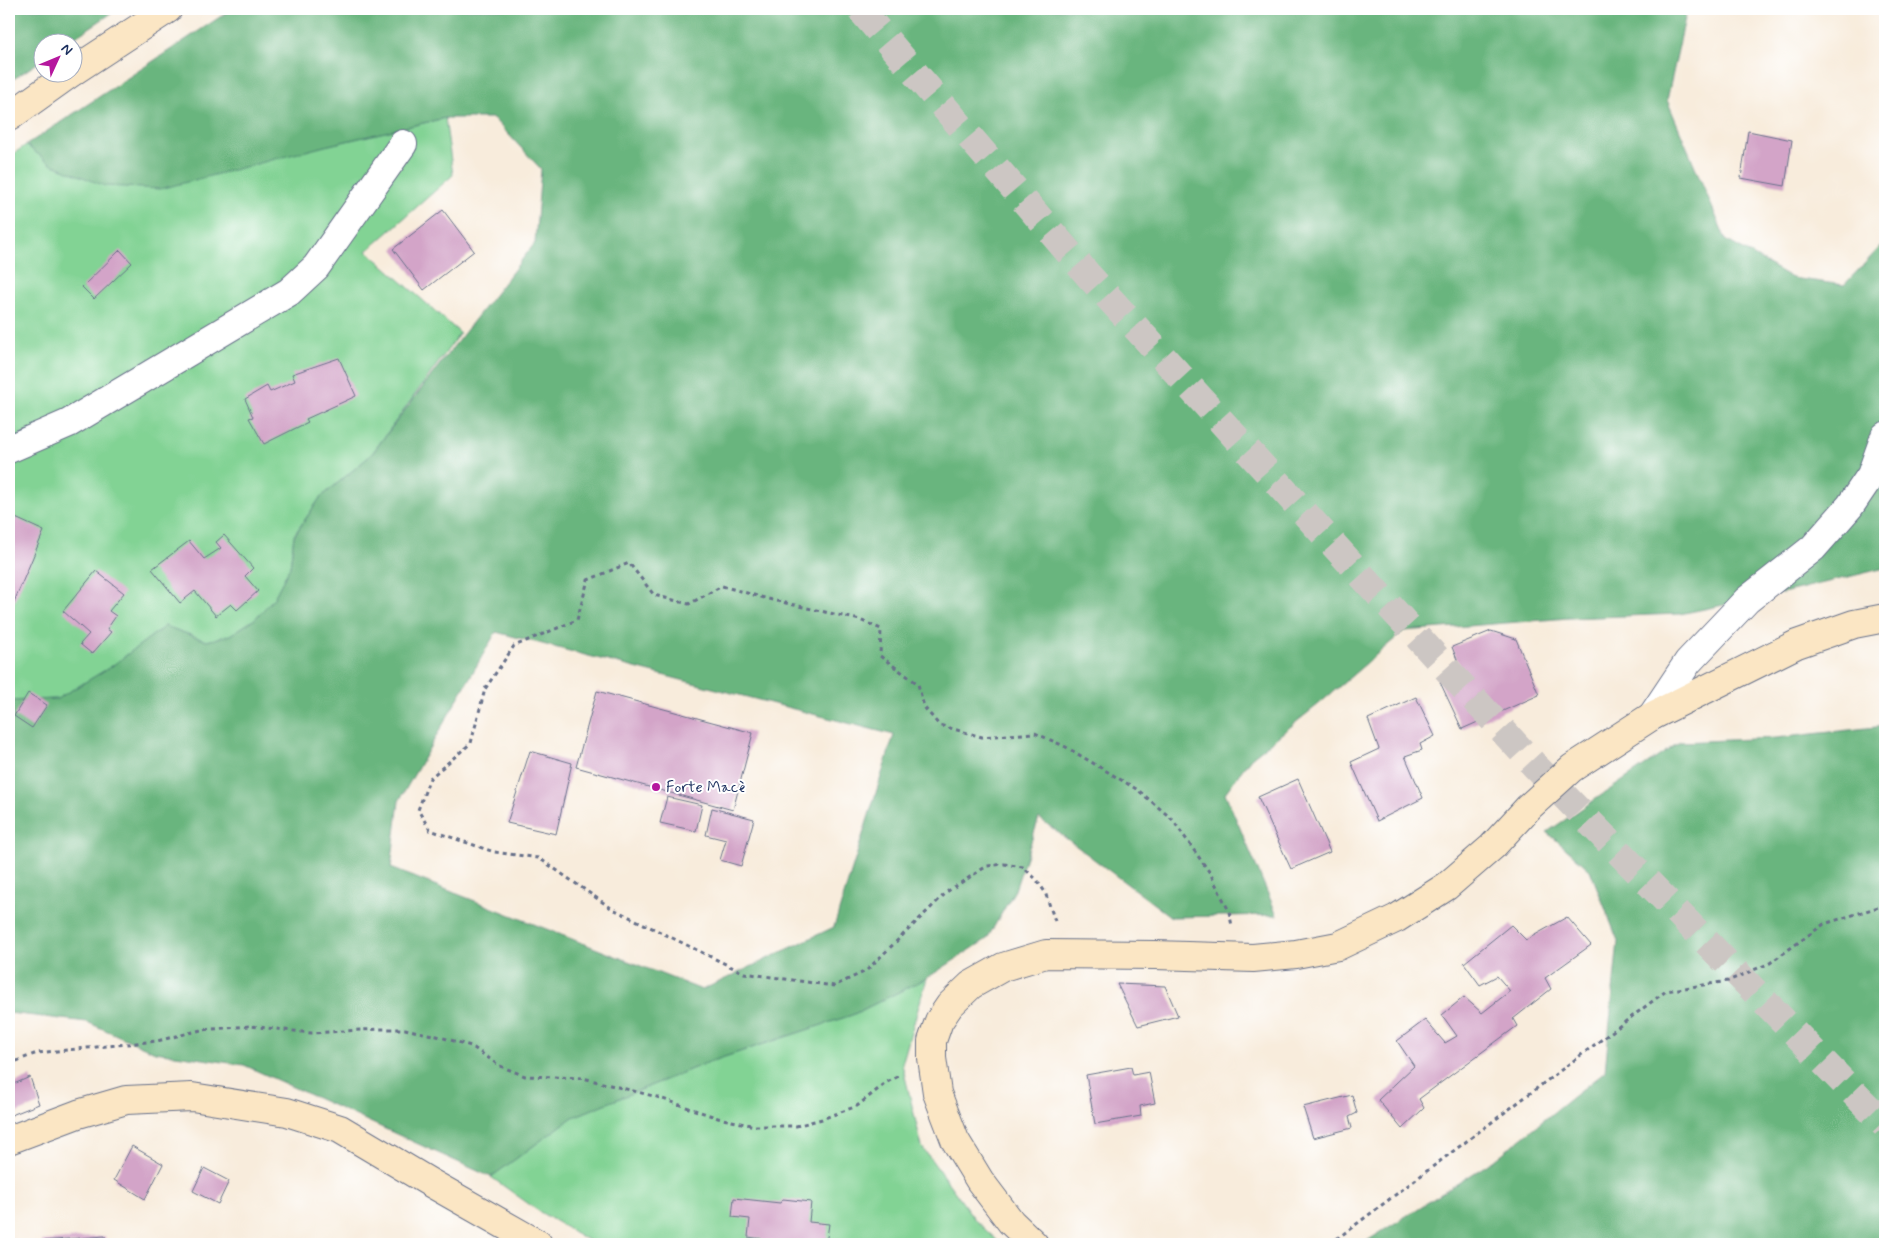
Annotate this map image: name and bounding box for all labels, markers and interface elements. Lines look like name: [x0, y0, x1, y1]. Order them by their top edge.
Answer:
north arrow: [32, 32, 82, 82]
text: N: [57, 40, 76, 59]
place label: Forte Macè: [666, 777, 745, 798]
marker: Forte Macè: [650, 781, 662, 793]

